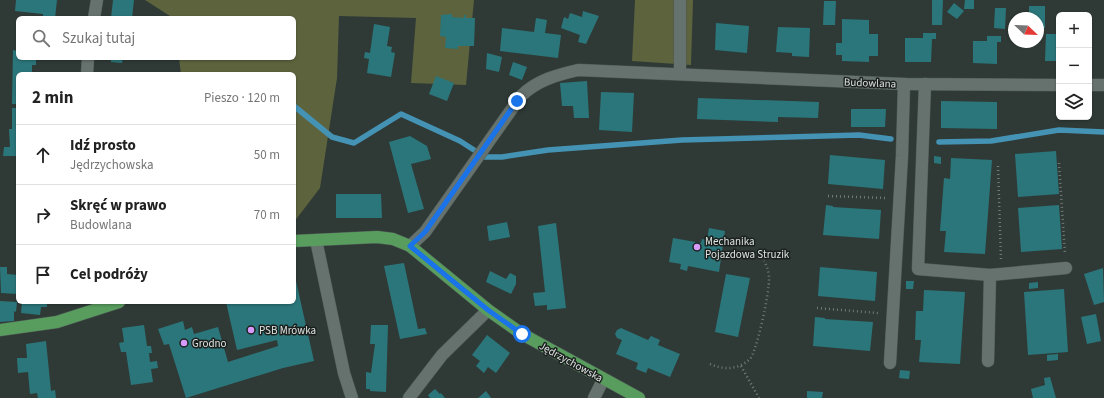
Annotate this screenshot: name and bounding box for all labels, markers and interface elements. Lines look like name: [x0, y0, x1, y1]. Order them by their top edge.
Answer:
north arrow: [1008, 12, 1044, 48]
map controls: [1056, 12, 1092, 120]
button: +: [1056, 12, 1092, 48]
search box: [16, 16, 296, 60]
icon: search: [30, 27, 52, 49]
text: Szukaj tutaj: [62, 28, 135, 49]
button: −: [1056, 48, 1092, 84]
street label: Budowlana: [844, 75, 896, 91]
button: layers: [1056, 84, 1092, 120]
text: 2 min: [32, 86, 73, 110]
text: Pieszo · 120 m: [204, 89, 280, 107]
route end: [508, 92, 526, 110]
text: Idź prosto: [70, 135, 136, 156]
icon: ahead: [32, 144, 54, 166]
text: 50 m: [254, 146, 280, 164]
text: Jędrzychowska: [70, 156, 154, 174]
text: Skręć w prawo: [70, 195, 167, 216]
icon: right: [32, 204, 54, 226]
text: 70 m: [254, 206, 280, 224]
text: Budowlana: [70, 216, 132, 234]
place label: Mechanika Pojazdowa Struzik: [705, 234, 790, 262]
marker: Mechanika Pojazdowa Struzik: [692, 242, 702, 252]
icon: arrive: [32, 264, 54, 286]
text: Cel podróży: [70, 264, 148, 285]
place label: PSB Mrówka: [259, 323, 316, 338]
marker: PSB Mrówka: [246, 325, 256, 335]
route start: [513, 325, 531, 343]
place label: Grodno: [192, 336, 227, 351]
marker: Grodno: [179, 338, 189, 348]
street label: Jędrzychowska: [536, 338, 606, 386]

